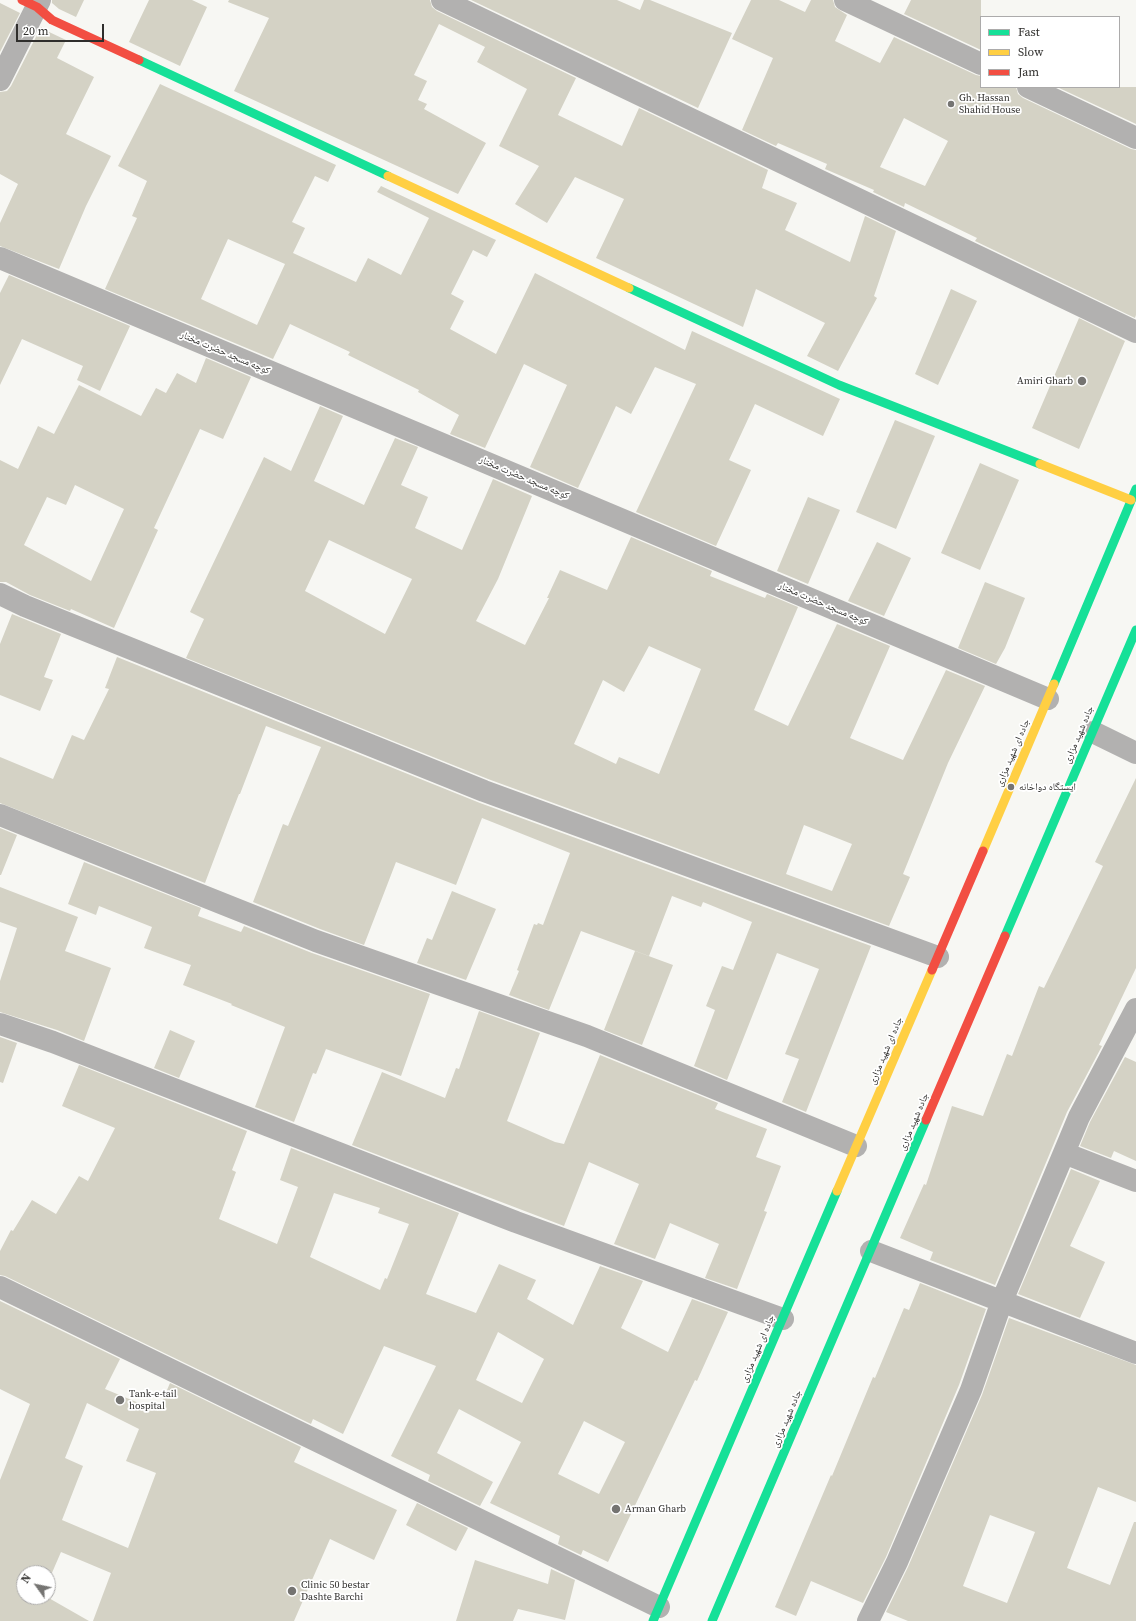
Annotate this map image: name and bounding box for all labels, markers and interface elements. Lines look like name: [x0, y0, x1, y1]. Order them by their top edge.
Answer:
scale bar: [18, 16, 106, 42]
legend: [980, 16, 1120, 88]
text: 20 m: [23, 23, 49, 39]
text: Fast: [1018, 24, 1040, 40]
text: Slow: [1018, 44, 1043, 60]
text: Jam: [1018, 64, 1039, 80]
place label: Gh. Hassan Shahid House: [959, 92, 1020, 116]
marker: Gh. Hassan Shahid House: [946, 99, 956, 109]
street label: کوچه مسجد حضرت مختار: [178, 329, 272, 377]
place label: Amiri Gharb: [1017, 375, 1073, 387]
marker: Amiri Gharb: [1076, 375, 1088, 387]
street label: کوچه مسجد حضرت مختار: [477, 454, 571, 502]
street label: کوچه مسجد حضرت مختار: [776, 580, 870, 628]
street label: جاده شهید مزاری: [1061, 704, 1097, 766]
street label: جاده ای شهید مزاری: [993, 717, 1033, 789]
place label: ایستگاه دواخانه: [1019, 781, 1076, 793]
marker: ایستگاه دواخانه: [1006, 782, 1016, 792]
street label: جاده ای شهید مزاری: [866, 1015, 906, 1087]
street label: جاده شهید مزاری: [896, 1091, 932, 1153]
street label: جاده ای شهید مزاری: [738, 1313, 778, 1385]
place label: Tank-e-tail hospital: [129, 1388, 177, 1412]
street label: جاده شهید مزاری: [769, 1388, 805, 1450]
marker: Tank-e-tail hospital: [114, 1394, 126, 1406]
marker: Arman Gharb: [610, 1503, 622, 1515]
place label: Arman Gharb: [625, 1503, 686, 1515]
north arrow: [16, 1565, 56, 1605]
text: N: [18, 1571, 35, 1586]
place label: Clinic 50 bestar Dashte Barchi: [301, 1579, 370, 1602]
marker: Clinic 50 bestar Dashte Barchi: [286, 1585, 298, 1597]

